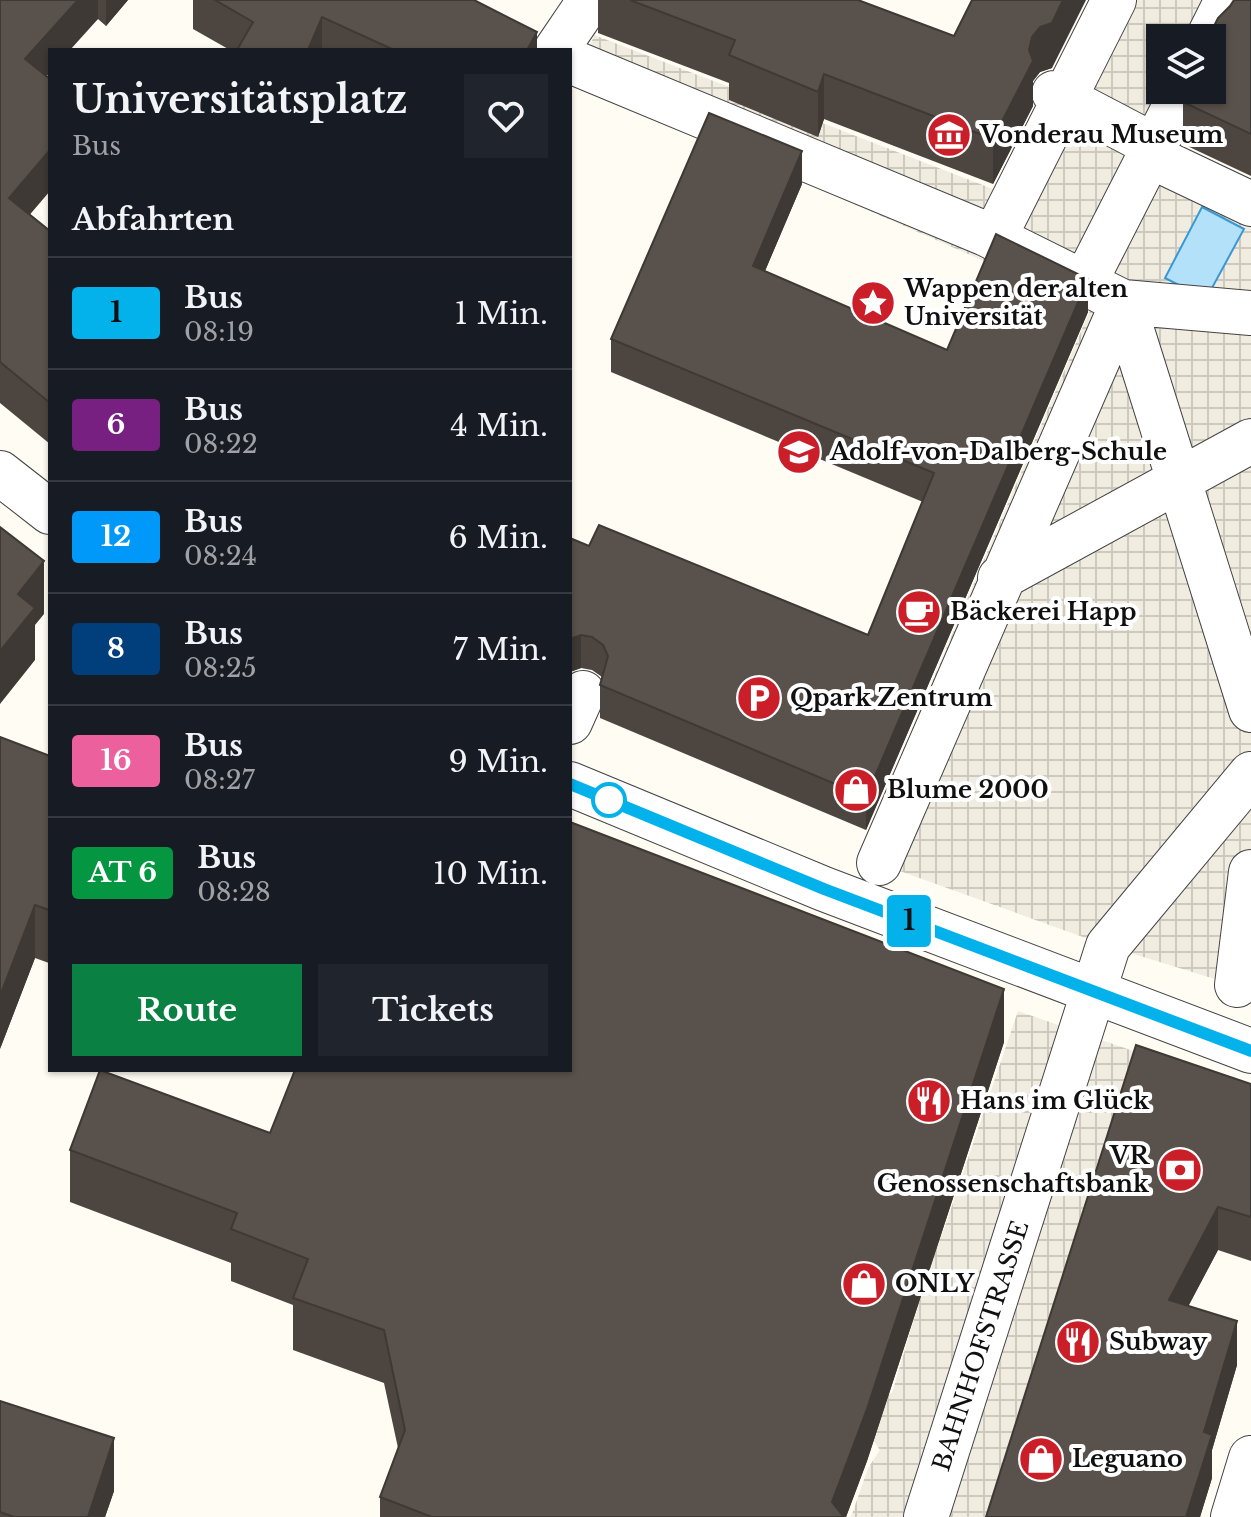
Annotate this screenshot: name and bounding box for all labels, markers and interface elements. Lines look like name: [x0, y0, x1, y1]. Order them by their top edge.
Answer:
map controls: [1146, 24, 1226, 104]
button: layers: [1146, 24, 1226, 104]
button: heart: [464, 74, 548, 158]
text: Universitätsplatz: [72, 76, 407, 123]
museum icon: Vonderau Museum: [925, 111, 973, 159]
place label: Vonderau Museum: [979, 120, 1224, 149]
text: Bus: [72, 130, 121, 162]
text: Abfahrten: [72, 201, 234, 238]
place label: Wappen der alten Universität: [903, 274, 1129, 331]
text: Bus: [184, 279, 243, 316]
place icon: Wappen der alten Universität: [849, 279, 897, 327]
text: 1: [110, 295, 122, 330]
text: 1 Min.: [454, 295, 548, 332]
text: 08:19: [184, 316, 254, 348]
text: Bus: [184, 391, 243, 428]
text: 6: [107, 407, 125, 442]
text: 4 Min.: [450, 407, 548, 444]
text: 08:22: [184, 428, 258, 460]
school or university icon: Adolf-von-Dalberg-Schule: [775, 428, 823, 476]
place label: Adolf-von-Dalberg-Schule: [829, 437, 1167, 466]
text: Bus: [184, 503, 243, 540]
text: 12: [101, 519, 131, 554]
text: 6 Min.: [449, 519, 548, 556]
text: 08:24: [184, 540, 257, 572]
cafe icon: Bäckerei Happ: [895, 588, 943, 636]
place label: Bäckerei Happ: [950, 597, 1137, 626]
text: Bus: [184, 615, 243, 652]
text: 8: [107, 631, 125, 666]
text: 7 Min.: [453, 631, 548, 668]
text: 08:25: [184, 652, 257, 684]
parking icon: Qpark Zentrum: [735, 674, 783, 722]
place label: Qpark Zentrum: [790, 683, 993, 712]
text: Bus: [184, 727, 243, 764]
text: 16: [100, 743, 132, 778]
text: 9 Min.: [449, 743, 548, 780]
text: 08:27: [184, 764, 255, 796]
shop icon: Blume 2000: [832, 766, 880, 814]
place label: Blume 2000: [887, 775, 1049, 804]
unlabelled marker: [592, 783, 626, 817]
text: Bus: [197, 839, 256, 876]
text: AT 6: [88, 855, 157, 890]
text: 10 Min.: [433, 855, 548, 892]
text: 08:28: [197, 876, 271, 908]
line badge: 1: [883, 895, 935, 947]
text: 1: [903, 903, 915, 938]
button: Route: [72, 964, 302, 1056]
button: Tickets: [318, 964, 548, 1056]
restaurant icon: Hans im Glück: [905, 1077, 953, 1125]
place label: Hans im Glück: [960, 1086, 1150, 1115]
place label: VR Genossenschaftsbank: [877, 1141, 1150, 1198]
bank icon: VR Genossenschaftsbank: [1156, 1146, 1204, 1194]
street label: BAHNHOFSTRASSE: [926, 1217, 1035, 1475]
shop icon: ONLY: [840, 1260, 888, 1308]
place label: ONLY: [895, 1269, 975, 1298]
restaurant icon: Subway: [1054, 1318, 1102, 1366]
place label: Subway: [1109, 1327, 1208, 1356]
shop icon: Leguano: [1017, 1435, 1065, 1483]
place label: Leguano: [1072, 1444, 1183, 1473]

